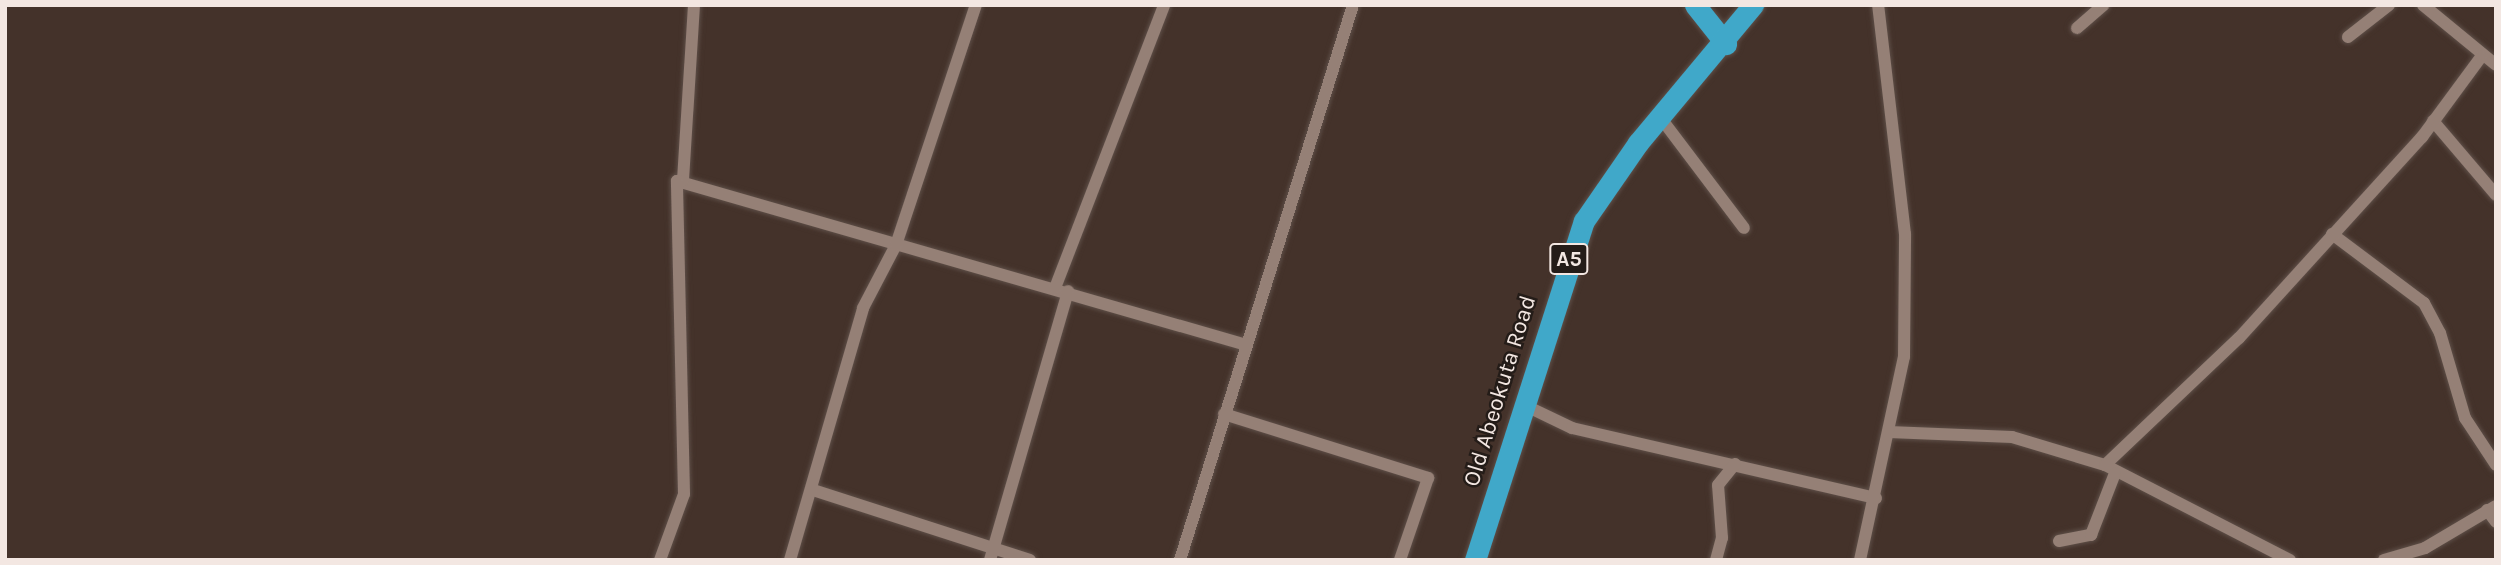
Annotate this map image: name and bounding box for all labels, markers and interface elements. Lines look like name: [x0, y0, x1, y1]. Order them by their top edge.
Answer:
road number: A5: [1548, 242, 1590, 276]
street label: Old Abeokuta Road: [1458, 292, 1542, 490]

